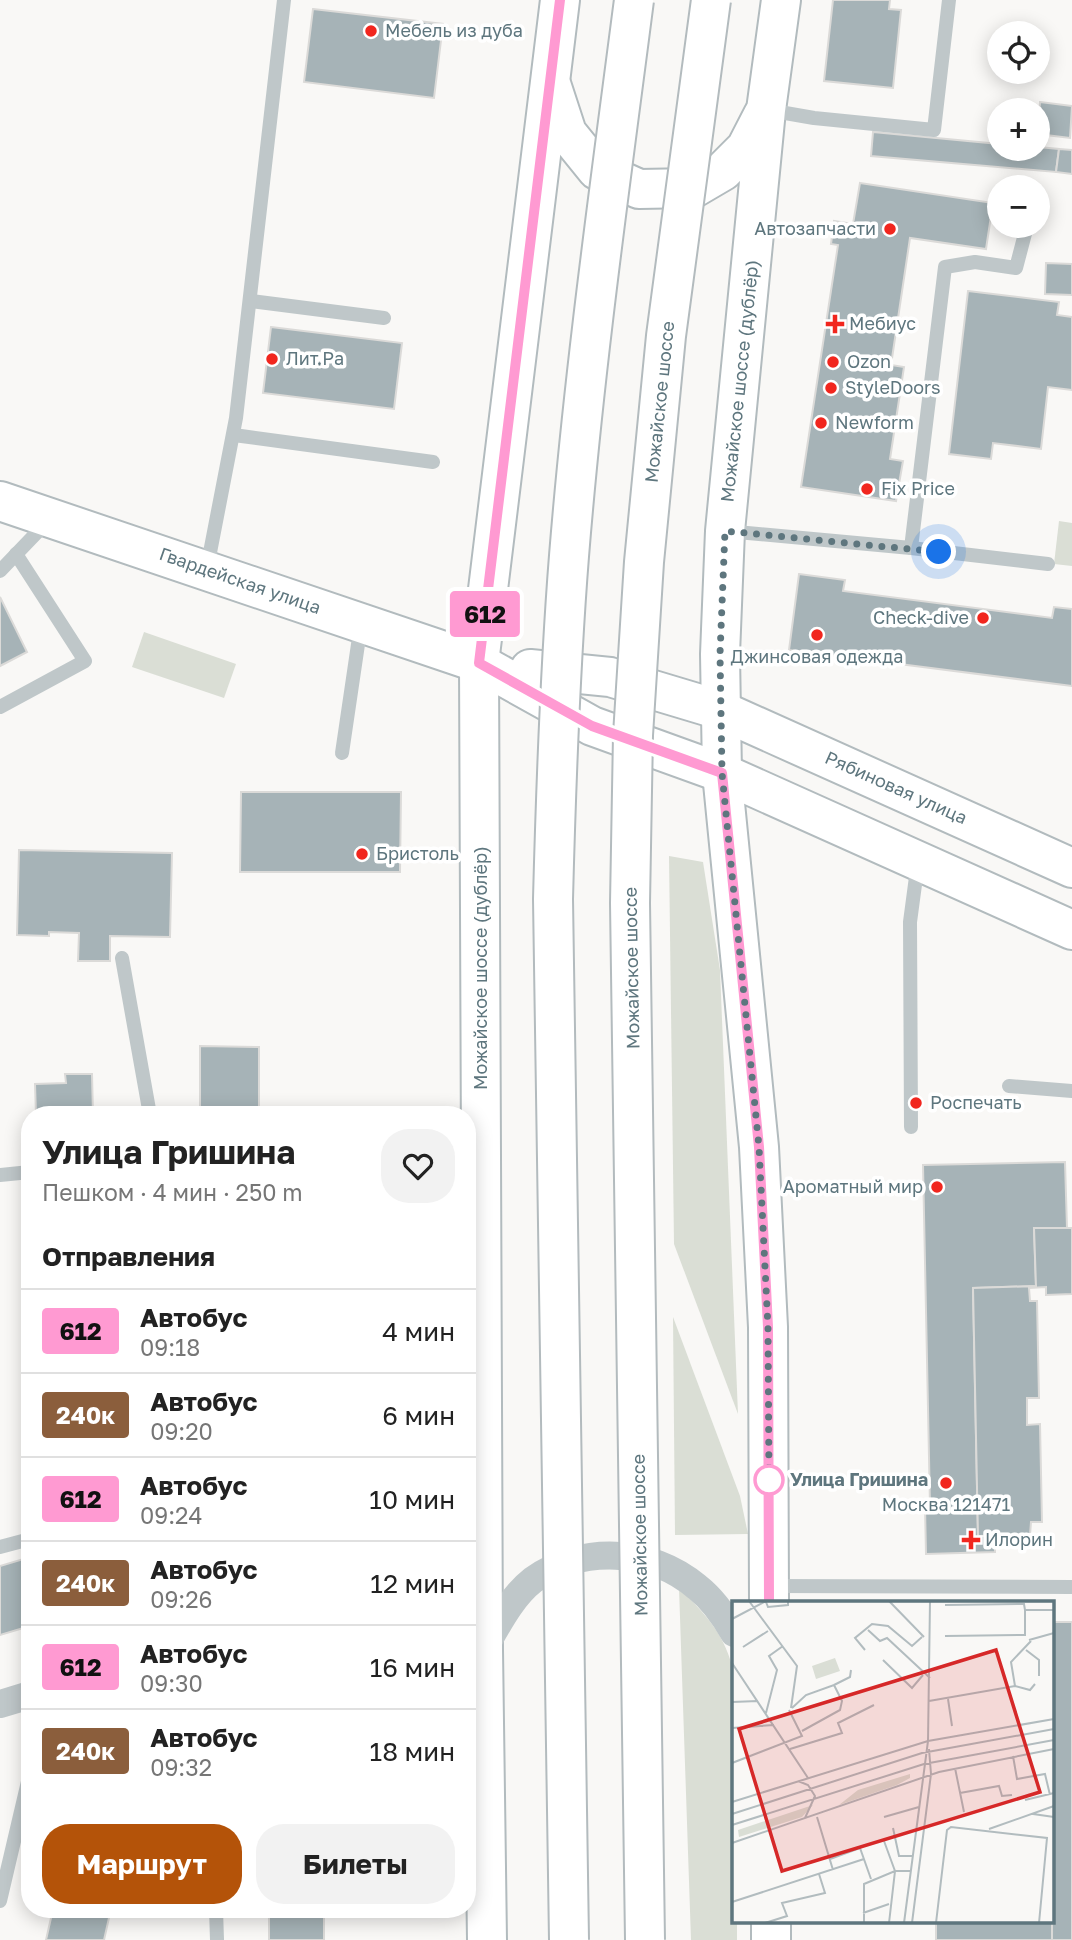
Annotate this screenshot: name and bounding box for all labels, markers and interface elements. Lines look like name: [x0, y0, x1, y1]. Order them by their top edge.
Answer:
place label: Мебель из дуба: [385, 19, 523, 41]
map controls: [987, 21, 1050, 238]
button: locate: [987, 21, 1050, 84]
marker: Мебель из дуба: [363, 23, 379, 39]
button: +: [987, 98, 1050, 161]
button: −: [987, 175, 1050, 238]
place label: Автозапчасти: [754, 217, 876, 239]
marker: Автозапчасти: [882, 221, 898, 237]
street label: Можайское шоссе (дублёр): [715, 259, 763, 503]
place label: Мебиус: [849, 312, 916, 334]
marker: Мебиус: [827, 316, 843, 332]
street label: Можайское шоссе: [640, 320, 678, 484]
place label: Лит.Ра: [286, 347, 344, 369]
place label: Ozon: [847, 350, 891, 372]
marker: Лит.Ра: [264, 351, 280, 367]
marker: Ozon: [825, 354, 841, 370]
place label: StyleDoors: [845, 376, 941, 398]
marker: StyleDoors: [823, 380, 839, 396]
place label: Newform: [835, 411, 914, 433]
marker: Newform: [813, 415, 829, 431]
place label: Fix Price: [881, 477, 955, 499]
marker: Fix Price: [859, 481, 875, 497]
your location: [921, 534, 956, 569]
street label: Гвардейская улица: [157, 542, 324, 618]
line badge: 612: [445, 591, 525, 637]
text: 612: [464, 599, 506, 628]
place label: Check-dive: [873, 606, 969, 628]
marker: Check-dive: [975, 610, 991, 626]
marker: Джинсовая одежда: [809, 627, 825, 643]
place label: Джинсовая одежда: [731, 645, 903, 667]
street label: Рябиновая улица: [822, 746, 971, 828]
place label: Бристоль: [376, 842, 459, 864]
marker: Бристоль: [354, 846, 370, 862]
street label: Можайское шоссе (дублёр): [469, 846, 491, 1090]
street label: Можайское шоссе: [619, 887, 643, 1049]
place label: Роспечать: [930, 1091, 1022, 1113]
marker: Роспечать: [908, 1095, 924, 1111]
button: heart: [381, 1129, 455, 1203]
text: Улица Гришина: [42, 1132, 295, 1171]
place label: Ароматный мир: [783, 1175, 923, 1197]
text: Пешком · 4 мин · 250 m: [42, 1178, 303, 1206]
marker: Ароматный мир: [929, 1179, 945, 1195]
text: Отправления: [42, 1241, 215, 1272]
text: Автобус: [140, 1302, 247, 1333]
text: 612: [59, 1316, 102, 1345]
text: 4 мин: [382, 1316, 455, 1347]
text: 09:18: [140, 1333, 200, 1361]
text: Автобус: [150, 1386, 258, 1417]
text: 240к: [56, 1400, 115, 1429]
text: 6 мин: [382, 1400, 455, 1431]
text: 09:20: [150, 1417, 213, 1445]
street label: Можайское шоссе: [627, 1454, 651, 1616]
marker: Улица Гришина: [754, 1465, 784, 1495]
place label: Улица Гришина: [790, 1468, 928, 1490]
text: Автобус: [140, 1470, 247, 1501]
marker: Москва 121471: [938, 1475, 954, 1491]
text: 612: [59, 1484, 102, 1513]
text: 10 мин: [369, 1484, 455, 1515]
place label: Москва 121471: [882, 1493, 1010, 1515]
text: 09:24: [140, 1501, 202, 1529]
place label: Илорин: [985, 1528, 1053, 1550]
marker: Илорин: [963, 1532, 979, 1548]
text: Автобус: [150, 1554, 258, 1585]
text: 240к: [56, 1568, 115, 1597]
text: 12 мин: [370, 1568, 455, 1599]
text: 09:26: [150, 1585, 213, 1613]
inset map: [732, 1601, 1054, 1923]
text: Автобус: [140, 1638, 247, 1669]
text: 612: [59, 1652, 102, 1681]
text: 16 мин: [370, 1652, 455, 1683]
text: 09:30: [140, 1669, 203, 1697]
text: Автобус: [150, 1722, 258, 1753]
text: 240к: [56, 1736, 115, 1765]
text: 18 мин: [370, 1736, 455, 1767]
text: 09:32: [150, 1753, 212, 1781]
button: Маршрут: [42, 1824, 242, 1904]
button: Билеты: [256, 1824, 455, 1904]

